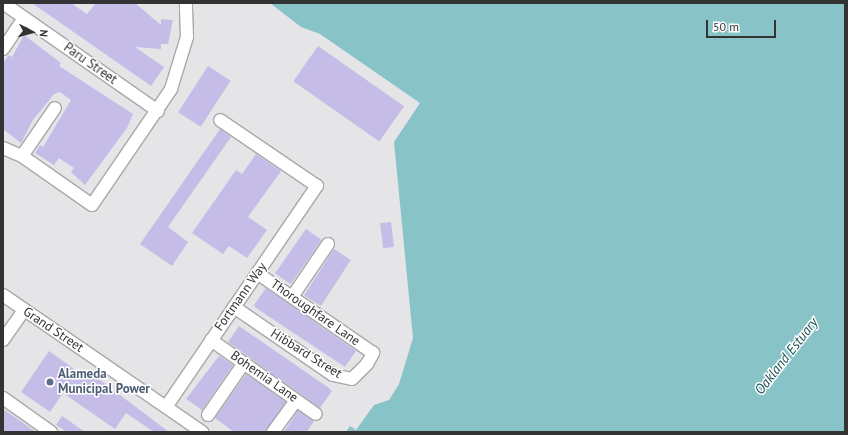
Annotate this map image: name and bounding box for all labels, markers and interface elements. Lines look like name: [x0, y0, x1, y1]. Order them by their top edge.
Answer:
north arrow: [12, 12, 52, 52]
scale bar: [708, 12, 778, 38]
text: 50 m: [713, 19, 739, 34]
text: N: [37, 29, 51, 38]
street label: Paru Street: [60, 40, 120, 88]
street label: Fortmann Way: [212, 260, 270, 334]
street label: Thoroughfare Lane: [267, 276, 363, 350]
street label: Grand Street: [20, 304, 86, 356]
water label: Oakland Estuary: [751, 314, 821, 398]
street label: Hibbard Street: [268, 326, 344, 382]
street label: Bohemia Lane: [227, 348, 301, 406]
place label: Alameda Municipal Power: [58, 367, 150, 398]
marker: Alameda Municipal Power: [45, 377, 55, 387]

